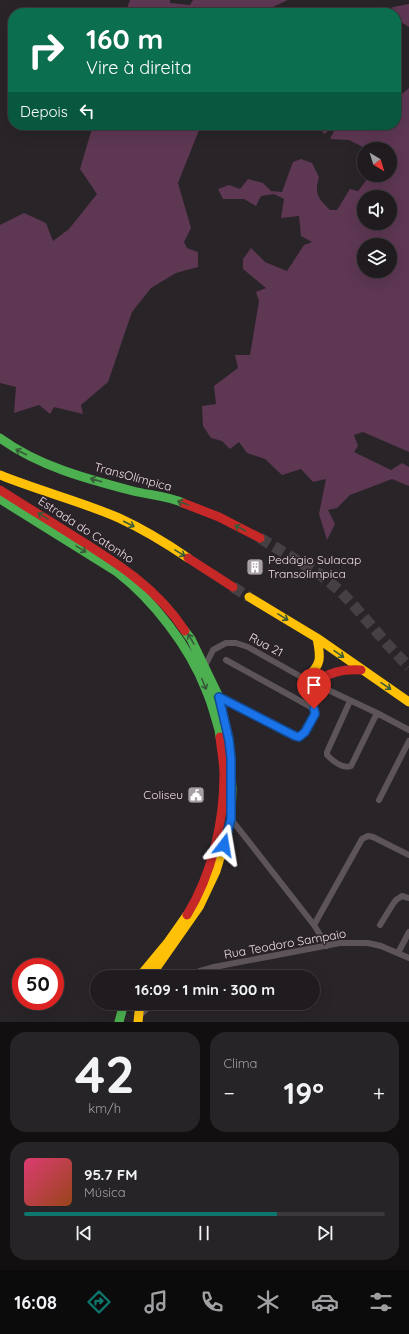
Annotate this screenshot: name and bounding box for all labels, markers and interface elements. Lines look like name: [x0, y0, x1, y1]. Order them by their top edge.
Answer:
text: 160 m: [86, 21, 163, 56]
icon: right: [20, 24, 72, 76]
text: Vire à direita: [86, 56, 192, 79]
icon: left: [76, 100, 98, 122]
text: Depois: [20, 102, 68, 121]
north arrow: [357, 142, 397, 182]
map controls: [357, 142, 397, 278]
button: sound: [357, 190, 397, 230]
button: layers: [357, 238, 397, 278]
one-way arrow: [15, 447, 27, 455]
street label: TransOlímpica: [93, 459, 174, 494]
one-way arrow: [89, 476, 102, 483]
street label: Estrada do Catonho: [36, 493, 137, 566]
one-way arrow: [177, 499, 189, 507]
one-way arrow: [37, 512, 49, 520]
one-way arrow: [122, 521, 134, 528]
one-way arrow: [234, 523, 246, 531]
one-way arrow: [75, 546, 87, 554]
one-way arrow: [174, 550, 186, 558]
place label: Pedágio Sulacap Transolimpica: [268, 552, 361, 581]
building icon: Pedágio Sulacap Transolimpica: [245, 557, 265, 577]
one-way arrow: [277, 614, 289, 622]
street label: Rua 21: [247, 629, 286, 660]
one-way arrow: [186, 633, 194, 645]
one-way arrow: [334, 650, 345, 658]
pin: [297, 668, 331, 709]
icon: arrive: [303, 674, 325, 696]
one-way arrow: [201, 677, 208, 689]
one-way arrow: [380, 682, 391, 690]
public building icon: Coliseu: [186, 785, 206, 805]
place label: Coliseu: [143, 787, 183, 802]
position arrow: [203, 824, 245, 866]
street label: Rua Teodoro Sampaio: [223, 925, 347, 962]
speed limit sign: 50: [12, 958, 64, 1010]
text: 16:09 · 1 min · 300 m: [135, 980, 275, 999]
text: 42: [75, 1041, 135, 1106]
text: Clima: [224, 1055, 258, 1071]
text: 19°: [284, 1074, 324, 1112]
text: −: [224, 1079, 235, 1107]
text: +: [373, 1079, 385, 1107]
text: km/h: [88, 1100, 121, 1116]
text: 95.7 FM: [84, 1165, 137, 1184]
text: Música: [84, 1184, 126, 1200]
icon: previous: [73, 1222, 95, 1244]
icon: pause: [193, 1222, 215, 1244]
icon: next: [314, 1222, 336, 1244]
icon: directions: [85, 1288, 113, 1316]
icon: music: [142, 1288, 170, 1316]
icon: phone: [198, 1288, 226, 1316]
icon: climate: [254, 1288, 282, 1316]
icon: car: [311, 1288, 339, 1316]
icon: filters: [367, 1288, 395, 1316]
text: 16:08: [14, 1291, 57, 1314]

